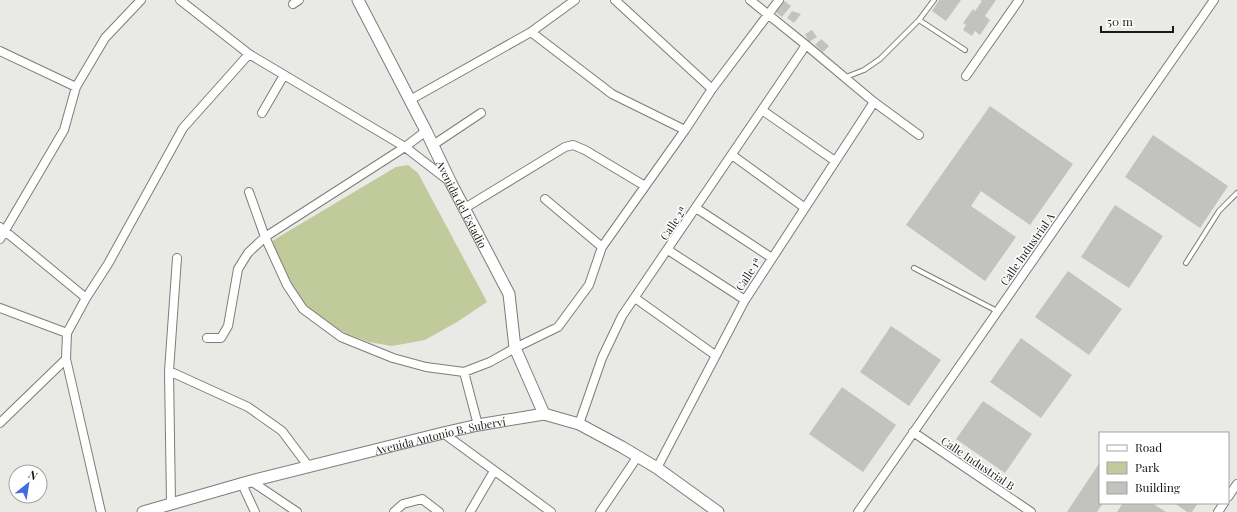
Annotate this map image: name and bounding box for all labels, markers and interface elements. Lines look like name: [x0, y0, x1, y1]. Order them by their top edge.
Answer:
scale bar: [1101, 8, 1173, 34]
text: 50 m: [1107, 13, 1133, 29]
street label: Avenida del Estadio: [433, 157, 491, 250]
street label: Calle 2ª: [656, 203, 690, 243]
street label: Calle Industrial A: [996, 210, 1058, 288]
street label: Calle 1ª: [732, 255, 764, 293]
street label: Avenida Antonio B. Suberví: [372, 413, 507, 458]
legend: [1099, 432, 1229, 504]
street label: Calle Industrial B: [938, 433, 1018, 493]
text: Road: [1135, 439, 1162, 455]
text: Park: [1135, 459, 1160, 475]
north arrow: [8, 464, 48, 504]
text: N: [26, 466, 40, 483]
text: Building: [1135, 479, 1181, 495]

